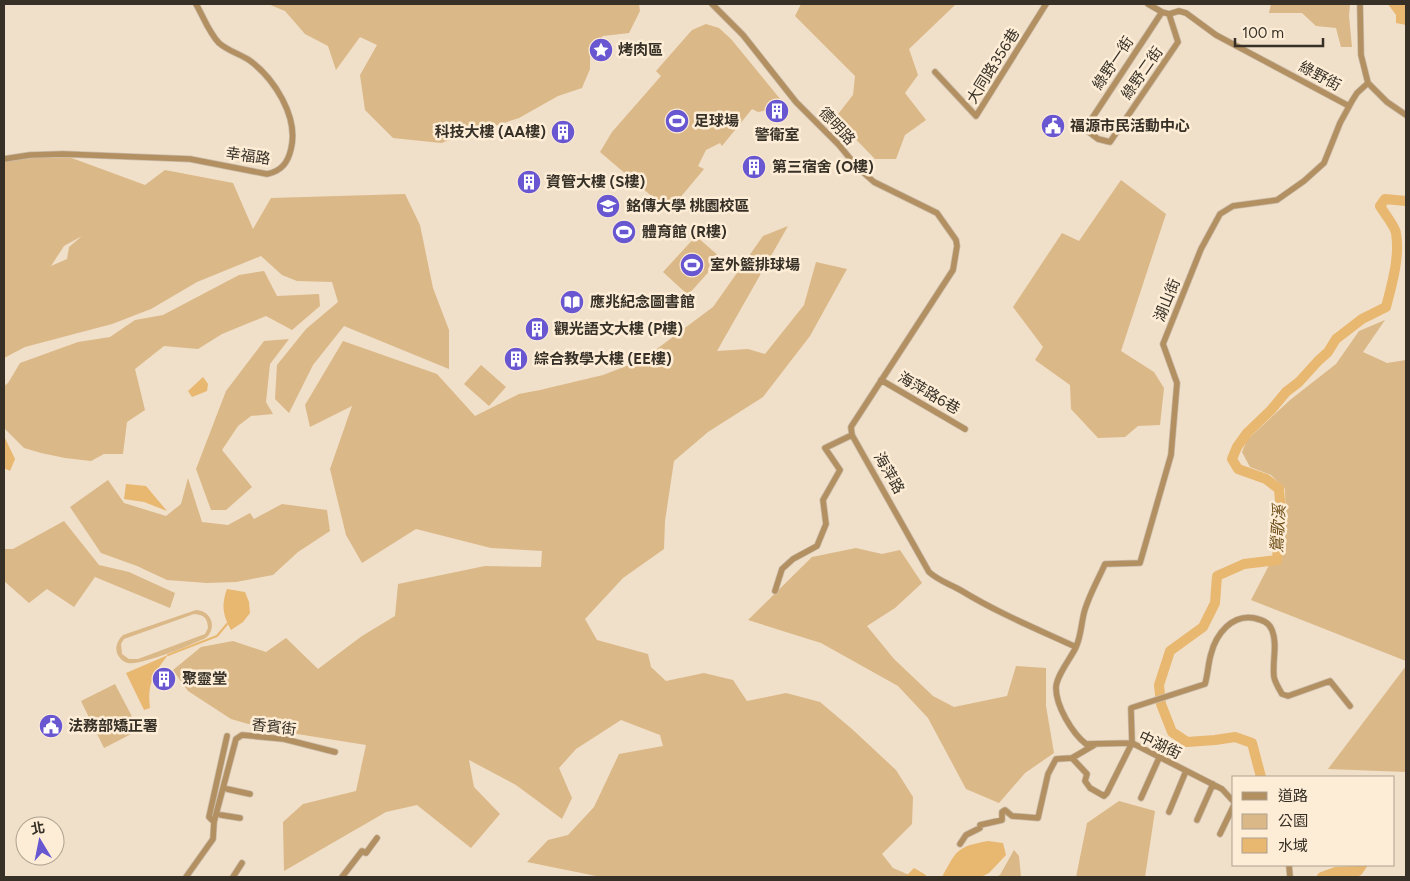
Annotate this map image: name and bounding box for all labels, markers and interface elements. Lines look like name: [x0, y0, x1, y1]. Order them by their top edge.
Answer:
scale bar: [1235, 15, 1322, 47]
text: 100 m: [1242, 24, 1284, 42]
street label: 大同路356巷: [963, 25, 1023, 107]
street label: 綠野一街: [1089, 33, 1137, 93]
place icon: 烤肉區: [588, 37, 614, 63]
place label: 烤肉區: [618, 41, 663, 59]
street label: 綠野二街: [1117, 43, 1167, 103]
street label: 綠野街: [1296, 57, 1344, 95]
building icon: 警衛室: [764, 98, 790, 124]
street label: 德明路: [815, 103, 859, 149]
sports icon: 足球場: [664, 108, 690, 134]
place label: 足球場: [694, 112, 739, 130]
public building icon: 福源市民活動中心: [1040, 113, 1066, 139]
place label: 福源市民活動中心: [1070, 117, 1190, 135]
building icon: 科技大樓 (AA樓): [550, 119, 576, 145]
place label: 科技大樓 (AA樓): [435, 123, 546, 141]
place label: 警衛室: [754, 126, 800, 144]
street label: 幸福路: [224, 144, 272, 168]
building icon: 第三宿舍 (O樓): [741, 154, 767, 180]
place label: 第三宿舍 (O樓): [772, 158, 874, 176]
building icon: 資管大樓 (S樓): [516, 169, 542, 195]
place label: 資管大樓 (S樓): [546, 173, 645, 191]
school or university icon: 銘傳大學 桃園校區: [595, 193, 621, 219]
place label: 銘傳大學 桃園校區: [626, 197, 750, 215]
sports icon: 體育館 (R樓): [611, 219, 637, 245]
place label: 體育館 (R樓): [642, 223, 727, 241]
sports icon: 室外籃排球場: [679, 252, 705, 278]
place label: 室外籃排球場: [710, 256, 800, 274]
street label: 湖山街: [1150, 276, 1184, 324]
library icon: 應兆紀念圖書館: [559, 289, 585, 315]
place label: 應兆紀念圖書館: [590, 293, 695, 311]
building icon: 觀光語文大樓 (P樓): [524, 316, 550, 342]
place label: 觀光語文大樓 (P樓): [554, 320, 683, 338]
building icon: 綜合教學大樓 (EE樓): [503, 346, 529, 372]
place label: 綜合教學大樓 (EE樓): [534, 350, 672, 368]
street label: 海萍路6巷: [895, 368, 963, 418]
street label: 海萍路: [870, 449, 908, 497]
water label: 鶯歌溪: [1267, 503, 1289, 553]
building icon: 聚靈堂: [151, 666, 177, 692]
place label: 聚靈堂: [182, 670, 227, 688]
public building icon: 法務部矯正署: [38, 713, 64, 739]
street label: 香賓街: [251, 715, 297, 739]
place label: 法務部矯正署: [68, 717, 158, 735]
street label: 中湖街: [1136, 727, 1184, 763]
legend: [1232, 776, 1395, 866]
text: 道路: [1278, 787, 1308, 805]
text: 公園: [1278, 812, 1308, 830]
north arrow: [15, 816, 65, 866]
text: 北: [29, 819, 46, 838]
text: 水域: [1278, 837, 1308, 855]

